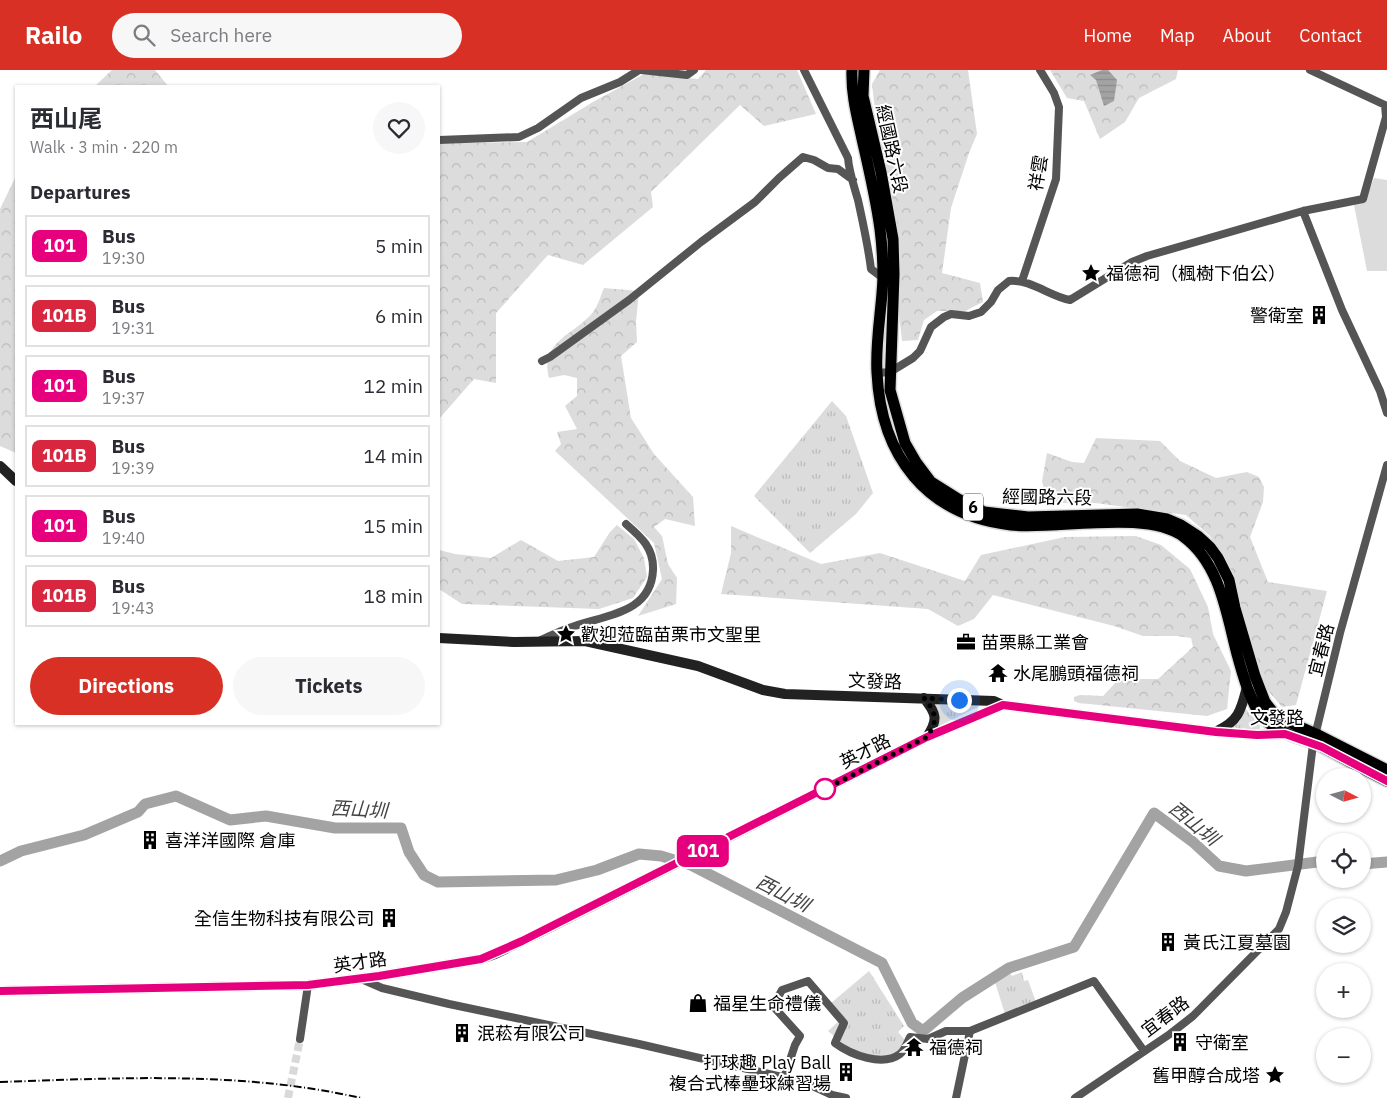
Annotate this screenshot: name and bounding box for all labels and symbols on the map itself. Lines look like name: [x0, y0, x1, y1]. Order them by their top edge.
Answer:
street label: 經國路六段: [871, 103, 913, 195]
street label: 祥雲: [1024, 153, 1052, 193]
place icon: 福德祠（楓樹下伯公）: [1080, 262, 1102, 284]
place label: 福德祠（楓樹下伯公）: [1106, 262, 1286, 285]
place label: 警衛室: [1250, 304, 1304, 327]
building icon: 警衛室: [1308, 304, 1330, 326]
street label: 經國路六段: [1002, 485, 1092, 509]
road number: 6: [963, 494, 983, 521]
street label: 宜春路: [1303, 621, 1339, 679]
place icon: 歡迎蒞臨苗栗市文聖里: [555, 623, 577, 645]
place label: 歡迎蒞臨苗栗市文聖里: [581, 623, 761, 646]
office icon: 苗栗縣工業會: [955, 631, 977, 653]
place label: 苗栗縣工業會: [981, 631, 1089, 654]
temple icon: 水尾鵬頭福德祠: [987, 662, 1009, 684]
place label: 水尾鵬頭福德祠: [1013, 662, 1139, 685]
street label: 文發路: [848, 669, 902, 693]
your location: [947, 688, 972, 713]
street label: 文發路: [1250, 706, 1304, 729]
street label: 英才路: [836, 728, 894, 774]
north arrow: [1316, 768, 1371, 822]
unlabelled marker: [814, 778, 836, 800]
water label: 西山圳: [330, 796, 391, 823]
water label: 西山圳: [1164, 796, 1226, 852]
building icon: 喜洋洋國際 倉庫: [139, 829, 161, 851]
place label: 喜洋洋國際 倉庫: [165, 829, 295, 852]
line badge: 101: [674, 835, 732, 867]
water label: 西山圳: [752, 869, 817, 918]
place label: 全信生物科技有限公司: [194, 907, 374, 930]
building icon: 全信生物科技有限公司: [378, 907, 400, 929]
building icon: 黃氏江夏墓園: [1157, 931, 1179, 953]
place label: 黃氏江夏墓園: [1183, 931, 1291, 954]
street label: 英才路: [332, 947, 388, 977]
street label: 宜春路: [1137, 991, 1193, 1041]
shop icon: 福星生命禮儀: [687, 992, 709, 1014]
place label: 福星生命禮儀: [713, 992, 821, 1015]
building icon: 泯菘有限公司: [451, 1022, 473, 1044]
place label: 泯菘有限公司: [477, 1022, 585, 1045]
building icon: 守衛室: [1169, 1031, 1191, 1053]
place label: 守衛室: [1195, 1031, 1249, 1054]
temple icon: 福德祠: [903, 1036, 925, 1058]
place label: 福德祠: [929, 1036, 983, 1059]
place label: 打球趣 Play Ball 複合式棒壘球練習場: [669, 1051, 831, 1095]
building icon: 打球趣 Play Ball 複合式棒壘球練習場: [835, 1061, 857, 1083]
place label: 舊甲醇合成塔: [1152, 1064, 1260, 1087]
place icon: 舊甲醇合成塔: [1264, 1064, 1286, 1086]

